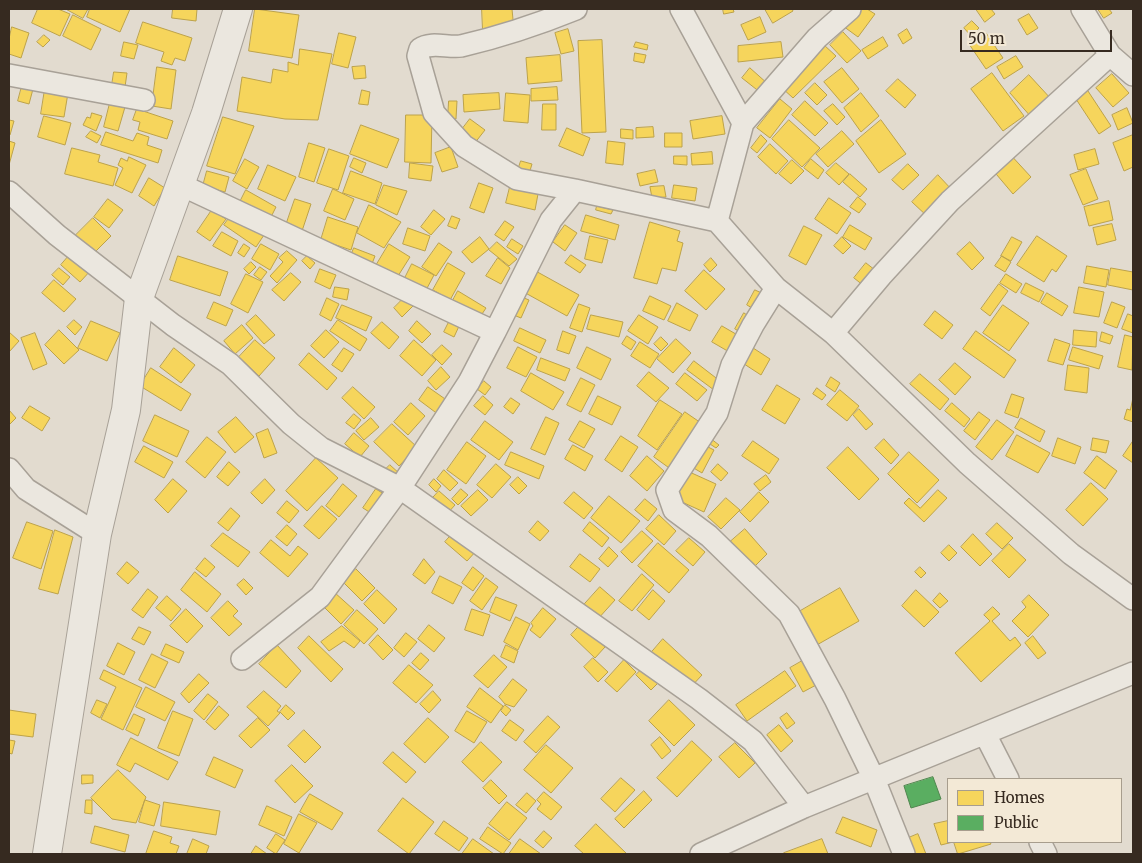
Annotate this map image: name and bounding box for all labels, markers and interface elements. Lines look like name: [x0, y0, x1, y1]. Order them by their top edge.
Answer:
scale bar: [962, 20, 1114, 52]
text: 50 m: [968, 29, 1005, 48]
legend: [947, 778, 1122, 843]
text: Homes: [994, 788, 1045, 807]
text: Public: [994, 813, 1039, 832]

